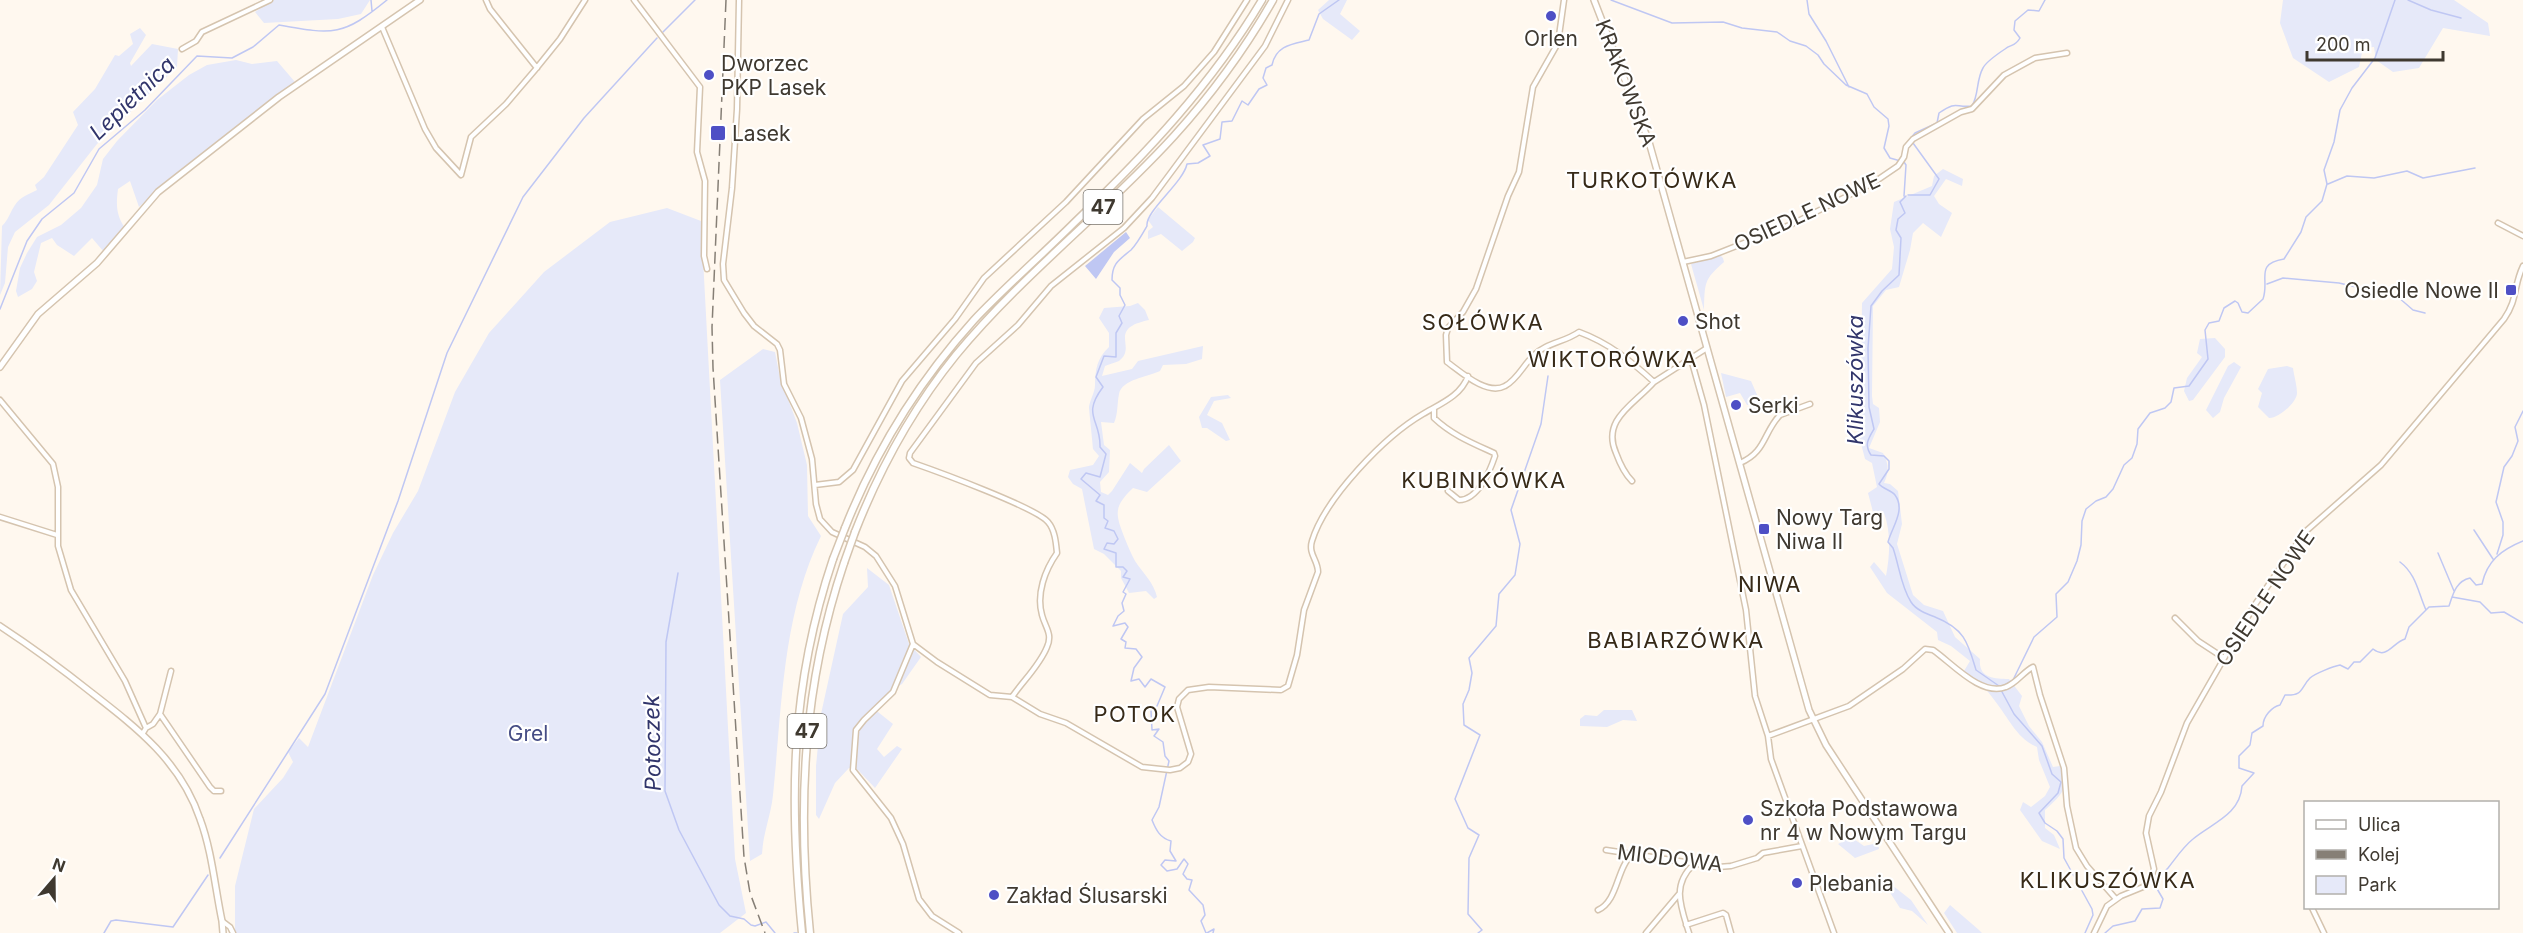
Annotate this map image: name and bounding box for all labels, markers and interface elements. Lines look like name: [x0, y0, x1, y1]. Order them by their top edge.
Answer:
marker: Orlen: [1544, 9, 1558, 23]
street label: KRAKOWSKA: [1590, 16, 1662, 150]
scale bar: [2307, 24, 2444, 62]
place label: Orlen: [1524, 26, 1578, 51]
text: 200 m: [2316, 34, 2371, 55]
water label: Lepietnica: [84, 51, 180, 145]
place label: Dworzec PKP Lasek: [721, 51, 827, 100]
marker: Dworzec PKP Lasek: [702, 68, 716, 82]
place label: Lasek: [732, 121, 791, 146]
marker: Lasek: [709, 124, 727, 142]
district label: TURKOTÓWKA: [1566, 167, 1738, 193]
street label: OSIEDLE NOWE: [1730, 167, 1884, 257]
road number: 47: [1084, 190, 1122, 224]
place label: Osiedle Nowe II: [2344, 278, 2499, 303]
marker: Osiedle Nowe II: [2504, 283, 2518, 297]
district label: SOŁÓWKA: [1422, 309, 1544, 335]
place label: Shot: [1695, 309, 1740, 334]
marker: Shot: [1676, 314, 1690, 328]
water label: Klikuszówka: [1842, 315, 1868, 445]
district label: WIKTORÓWKA: [1528, 346, 1698, 372]
place label: Serki: [1748, 393, 1799, 418]
marker: Serki: [1729, 398, 1743, 412]
district label: KUBINKÓWKA: [1401, 467, 1567, 493]
place label: Nowy Targ Niwa II: [1776, 505, 1883, 554]
marker: Nowy Targ Niwa II: [1757, 522, 1771, 536]
street label: OSIEDLE NOWE: [2210, 525, 2320, 671]
district label: NIWA: [1738, 571, 1802, 597]
district label: BABIARZÓWKA: [1587, 627, 1765, 653]
water label: Potoczek: [638, 694, 666, 791]
district label: POTOK: [1094, 701, 1176, 727]
road number: 47: [788, 714, 826, 748]
park label: Grel: [508, 721, 548, 746]
place label: Szkoła Podstawowa nr 4 w Nowym Targu: [1760, 796, 1967, 845]
legend: [2304, 801, 2499, 909]
marker: Szkoła Podstawowa nr 4 w Nowym Targu: [1741, 813, 1755, 827]
text: Ulica: [2358, 814, 2401, 835]
street label: MIODOWA: [1616, 839, 1724, 877]
text: Kolej: [2358, 844, 2399, 865]
north arrow: [24, 849, 84, 909]
text: N: [50, 853, 68, 876]
district label: KLIKUSZÓWKA: [2020, 867, 2196, 893]
place label: Plebania: [1809, 871, 1894, 896]
text: Park: [2358, 874, 2397, 895]
marker: Plebania: [1790, 876, 1804, 890]
place label: Zakład Ślusarski: [1006, 882, 1168, 908]
marker: Zakład Ślusarski: [987, 888, 1001, 902]

